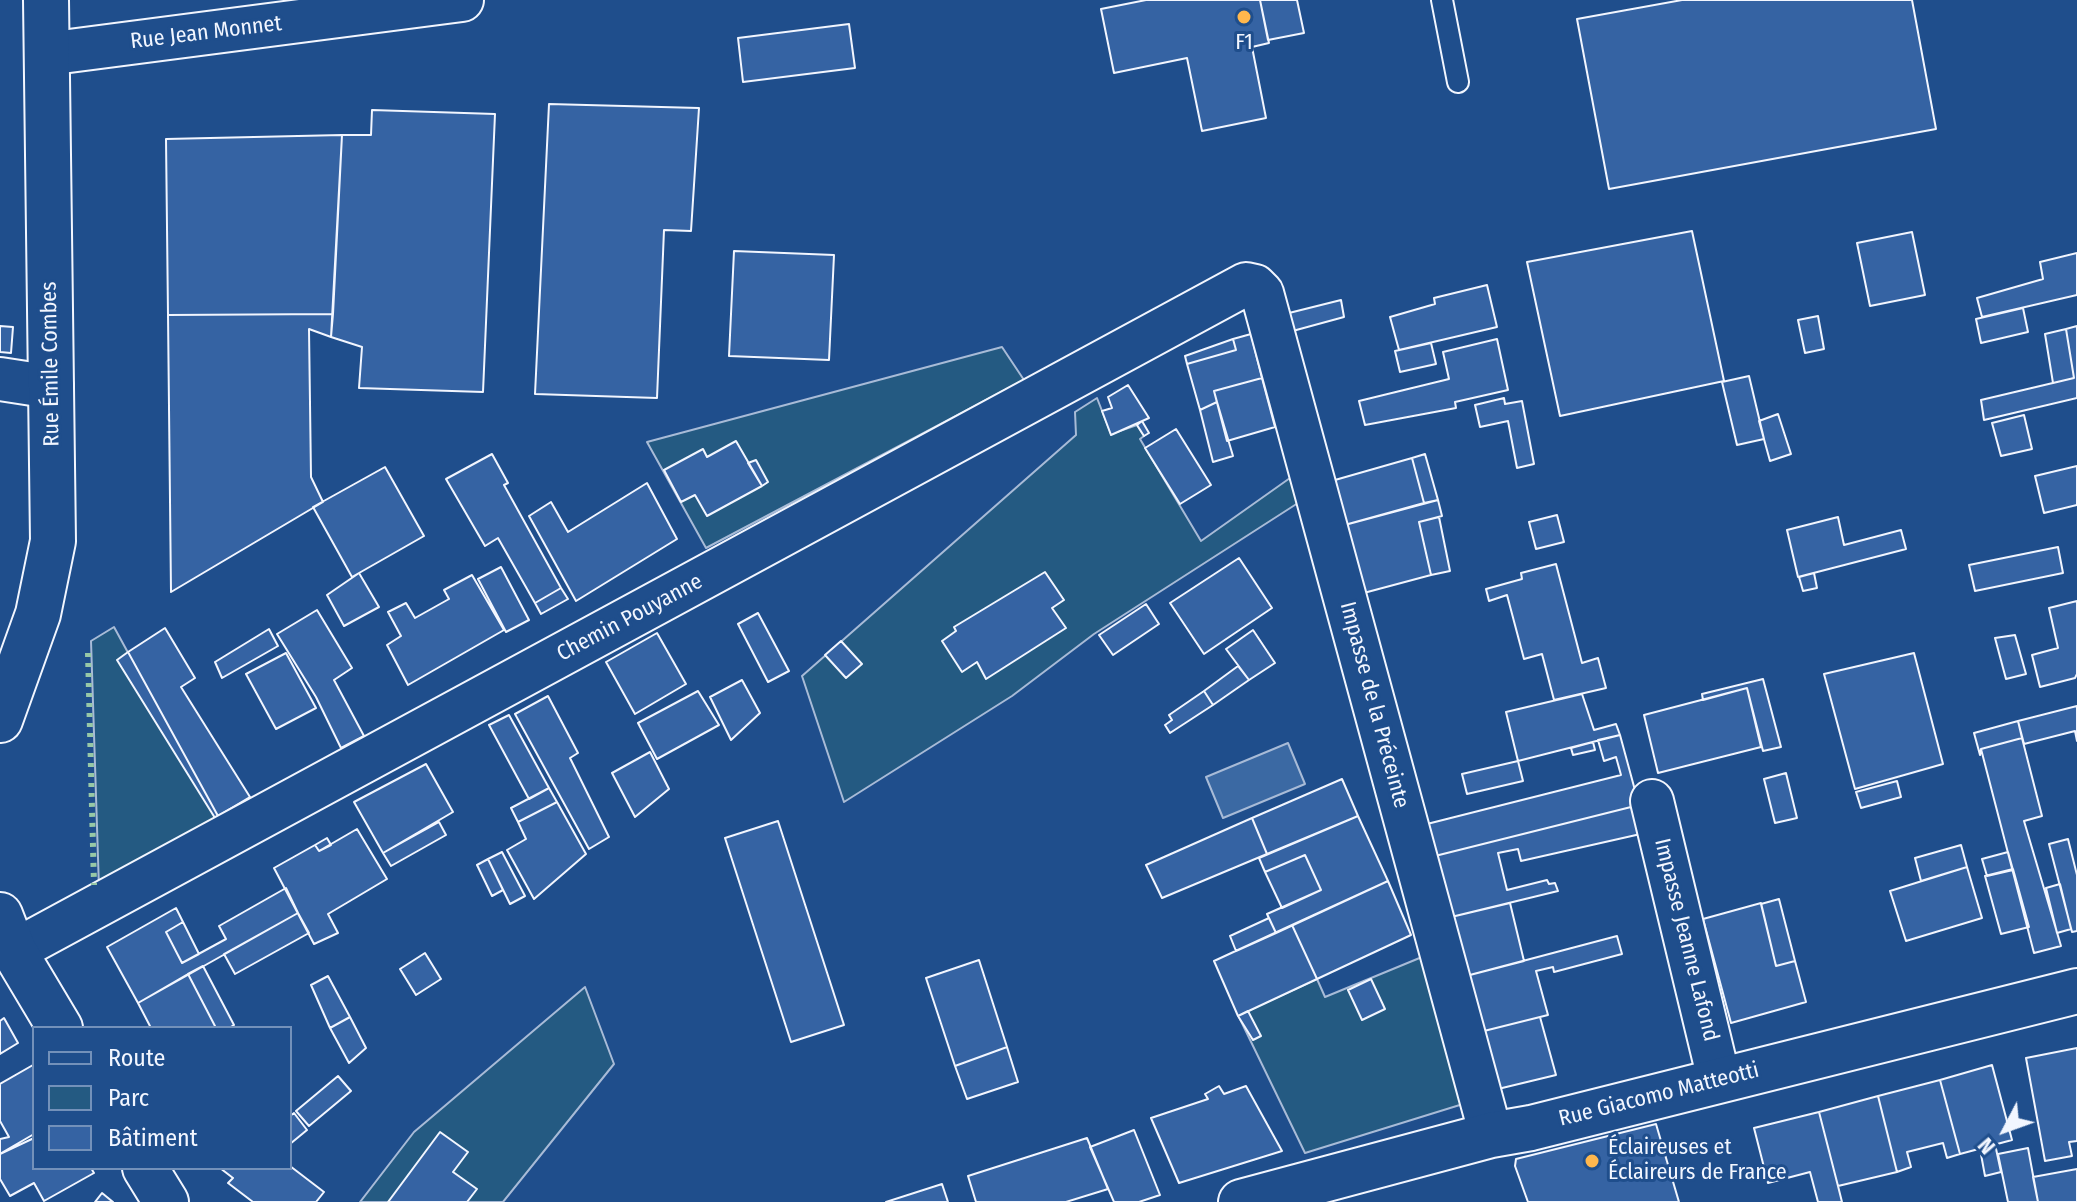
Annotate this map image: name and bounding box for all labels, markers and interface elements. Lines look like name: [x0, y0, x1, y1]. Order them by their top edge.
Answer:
marker: F1: [1235, 8, 1253, 26]
street label: Rue Jean Monnet: [129, 11, 283, 55]
place label: F1: [1235, 30, 1253, 56]
street label: Rue Émile Combes: [36, 281, 66, 447]
street label: Chemin Pouyanne: [553, 569, 707, 667]
street label: Impasse de la Préceinte: [1334, 599, 1414, 811]
street label: Impasse Jeanne Lafond: [1648, 836, 1724, 1044]
legend: [32, 1026, 292, 1170]
text: Route: [108, 1044, 165, 1072]
street label: Rue Giacomo Matteotti: [1556, 1057, 1762, 1133]
text: Parc: [108, 1084, 149, 1112]
north arrow: [1965, 1090, 2045, 1170]
text: Bâtiment: [108, 1124, 198, 1152]
text: N: [1972, 1132, 2001, 1160]
place label: Éclaireuses et Éclaireurs de France: [1608, 1135, 1787, 1186]
marker: Éclaireuses et Éclaireurs de France: [1583, 1152, 1601, 1170]

